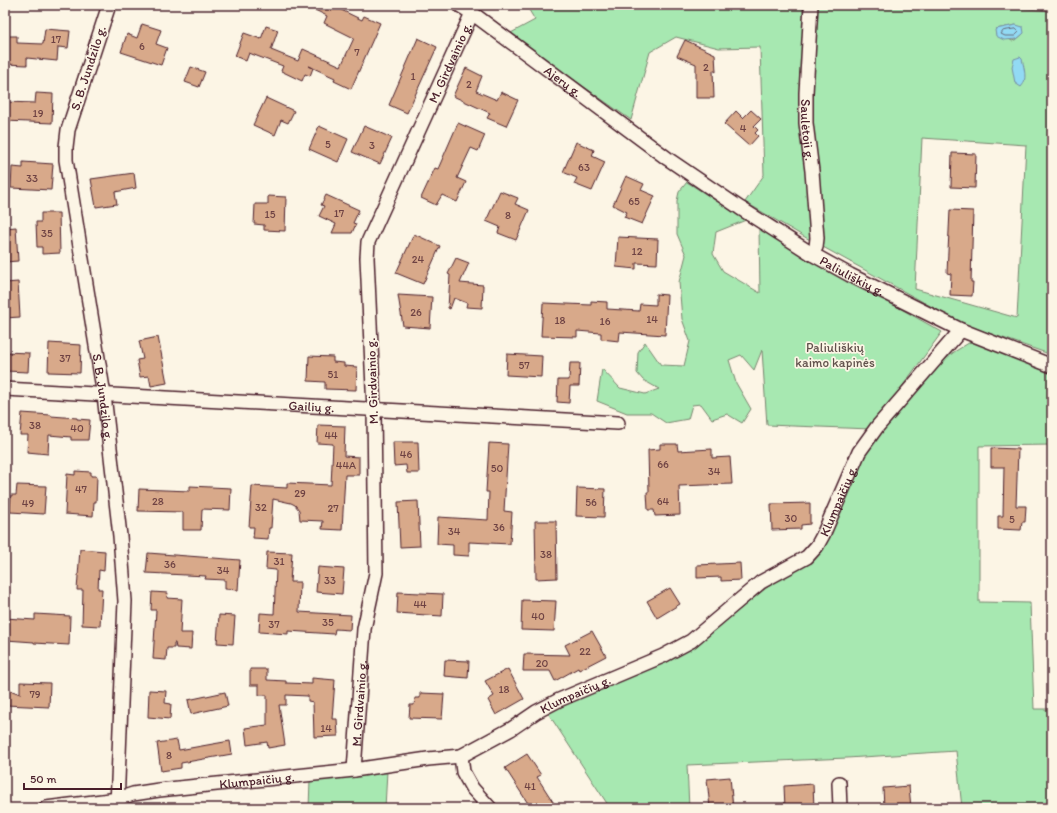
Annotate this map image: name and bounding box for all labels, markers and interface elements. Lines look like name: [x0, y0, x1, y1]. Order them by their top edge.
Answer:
street label: M. Girdvainio g.: [425, 20, 474, 105]
street label: S. B. Jundzilo g.: [67, 24, 109, 112]
house number: 17: [51, 33, 62, 46]
house number: 6: [139, 40, 145, 53]
house number: 7: [354, 46, 360, 59]
house number: 2: [703, 61, 709, 74]
street label: Ajerų g.: [542, 62, 585, 100]
house number: 1: [410, 70, 416, 83]
house number: 2: [466, 78, 472, 91]
street label: Saulėtoji g.: [799, 99, 818, 161]
house number: 19: [33, 107, 44, 120]
house number: 4: [740, 122, 747, 135]
house number: 5: [325, 138, 331, 151]
house number: 3: [369, 139, 375, 152]
house number: 63: [578, 161, 590, 174]
house number: 33: [26, 172, 38, 185]
house number: 65: [628, 195, 640, 208]
house number: 17: [334, 207, 345, 220]
house number: 15: [265, 208, 276, 221]
house number: 8: [505, 209, 511, 222]
house number: 35: [41, 227, 53, 240]
house number: 12: [632, 245, 643, 258]
street label: Paliuliškių g.: [817, 252, 887, 299]
house number: 24: [412, 253, 425, 266]
house number: 26: [410, 306, 422, 319]
house number: 14: [646, 313, 658, 326]
house number: 18: [554, 314, 566, 327]
house number: 16: [600, 315, 611, 328]
street label: M. Girdvainio g.: [363, 338, 381, 424]
park label: Paliuliškių kaimo kapinės: [795, 340, 875, 370]
house number: 37: [59, 352, 71, 365]
street label: S. B. Jundzilo g.: [90, 353, 117, 442]
house number: 57: [518, 359, 530, 372]
house number: 51: [328, 368, 338, 381]
street label: Gailių g.: [288, 397, 335, 415]
house number: 38: [29, 419, 41, 432]
house number: 40: [70, 422, 84, 435]
house number: 44: [324, 429, 338, 442]
house number: 46: [400, 448, 412, 461]
house number: 66: [657, 458, 669, 471]
house number: 44A: [336, 459, 356, 472]
house number: 50: [491, 462, 503, 475]
street label: Klumpaičių g.: [816, 463, 860, 538]
house number: 34: [708, 465, 721, 478]
house number: 47: [75, 483, 88, 496]
house number: 29: [294, 487, 306, 500]
house number: 28: [152, 495, 164, 508]
house number: 64: [657, 495, 670, 508]
house number: 56: [585, 496, 597, 509]
house number: 49: [22, 497, 34, 510]
house number: 32: [255, 501, 267, 514]
house number: 27: [327, 502, 339, 515]
house number: 30: [785, 512, 798, 525]
house number: 5: [1009, 513, 1015, 526]
house number: 36: [493, 521, 505, 534]
house number: 34: [448, 525, 461, 538]
house number: 38: [540, 548, 552, 561]
house number: 31: [273, 555, 285, 568]
house number: 36: [164, 558, 176, 571]
house number: 34: [217, 564, 230, 577]
house number: 33: [324, 574, 336, 587]
house number: 44: [413, 598, 427, 611]
house number: 40: [531, 610, 545, 623]
house number: 35: [322, 616, 334, 629]
house number: 37: [268, 618, 280, 631]
house number: 22: [579, 645, 591, 658]
house number: 20: [536, 657, 549, 670]
street label: M. Girdvainio g.: [348, 659, 369, 747]
street label: Klumpaičių g.: [537, 672, 613, 716]
house number: 18: [498, 683, 510, 696]
house number: 79: [29, 688, 41, 701]
house number: 14: [320, 722, 332, 735]
house number: 8: [166, 749, 172, 762]
scale bar: [24, 765, 121, 791]
street label: Klumpaičių g.: [218, 769, 295, 791]
text: 50 m: [30, 772, 56, 786]
house number: 41: [524, 780, 536, 793]

